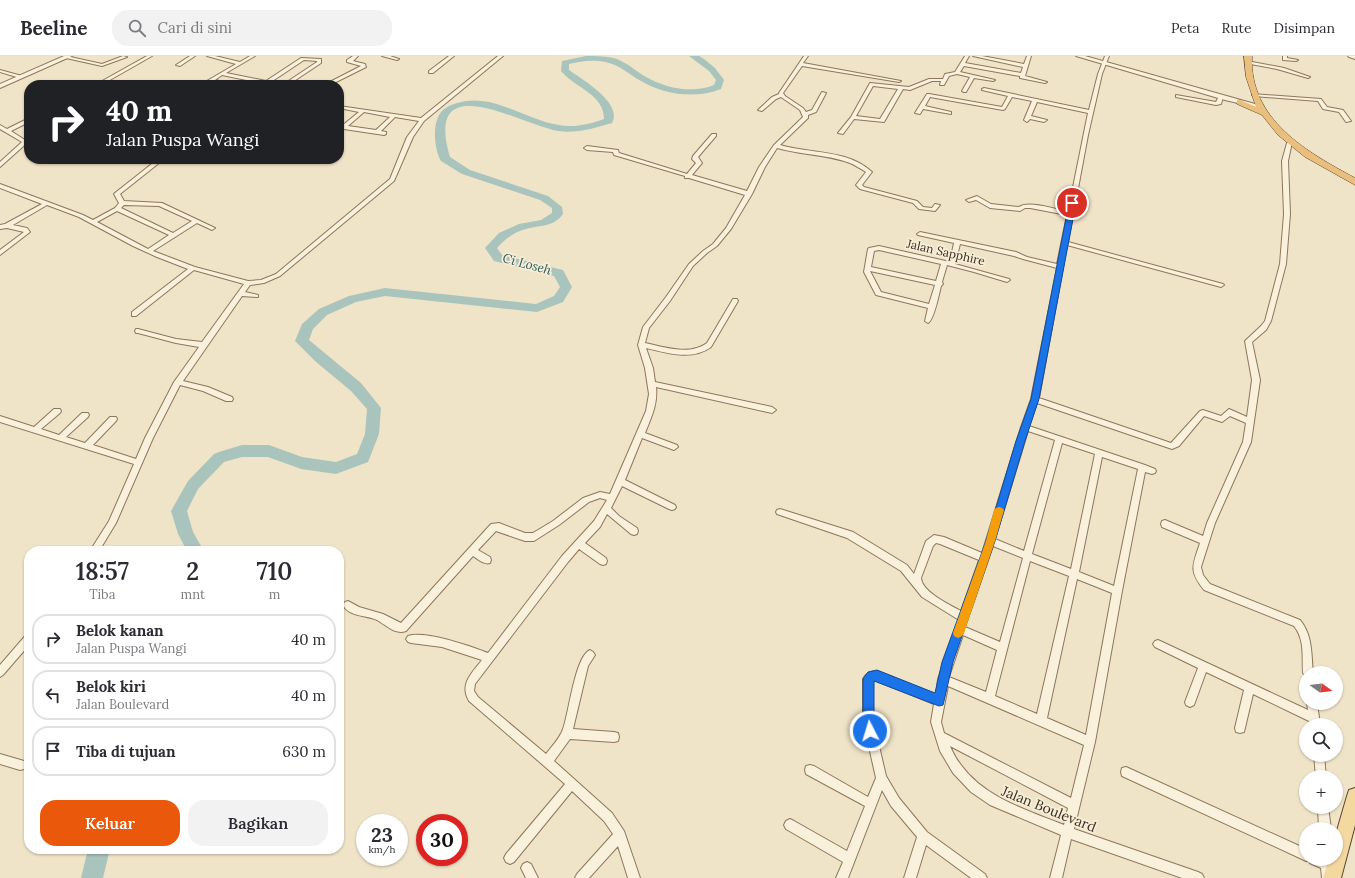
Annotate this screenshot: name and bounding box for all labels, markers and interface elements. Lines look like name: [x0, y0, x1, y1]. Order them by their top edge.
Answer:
search box: [112, 10, 392, 46]
text: Beeline: [20, 16, 88, 40]
icon: search: [126, 17, 148, 39]
text: Cari di sini: [158, 18, 232, 37]
text: Peta: [1171, 19, 1199, 37]
text: Rute: [1221, 19, 1252, 37]
text: Disimpan: [1274, 19, 1335, 37]
text: 40 m: [106, 93, 172, 129]
icon: right: [40, 96, 92, 148]
text: Jalan Puspa Wangi: [106, 128, 259, 151]
pin: [1055, 186, 1089, 220]
icon: arrive: [1061, 192, 1083, 214]
street label: Jalan Sapphire: [904, 235, 987, 268]
water label: Ci Loseh: [501, 249, 554, 279]
text: 18:57: [76, 556, 129, 587]
text: 2: [186, 556, 199, 587]
text: 710: [257, 556, 292, 587]
text: Tiba: [89, 586, 115, 603]
text: mnt: [181, 586, 205, 603]
text: m: [269, 586, 280, 603]
text: Belok kanan: [76, 621, 164, 640]
icon: right: [42, 628, 64, 650]
text: 40 m: [291, 630, 326, 649]
text: Jalan Puspa Wangi: [76, 640, 187, 657]
north arrow: [1299, 666, 1343, 710]
map controls: [1299, 666, 1343, 866]
text: Belok kiri: [76, 677, 146, 696]
icon: left: [42, 684, 64, 706]
text: 40 m: [291, 686, 326, 705]
text: Jalan Boulevard: [76, 696, 169, 713]
position arrow: [849, 710, 891, 752]
button: search: [1299, 718, 1343, 762]
icon: arrive: [42, 740, 64, 762]
text: Tiba di tujuan: [76, 742, 175, 761]
text: 630 m: [282, 742, 326, 761]
button: +: [1299, 770, 1343, 814]
street label: Jalan Boulevard: [998, 781, 1099, 836]
button: Keluar: [40, 800, 180, 846]
button: Bagikan: [188, 800, 328, 846]
speed limit sign: 30: [416, 814, 468, 866]
text: 23: [371, 822, 393, 847]
button: −: [1299, 822, 1343, 866]
text: km/h: [368, 843, 396, 856]

